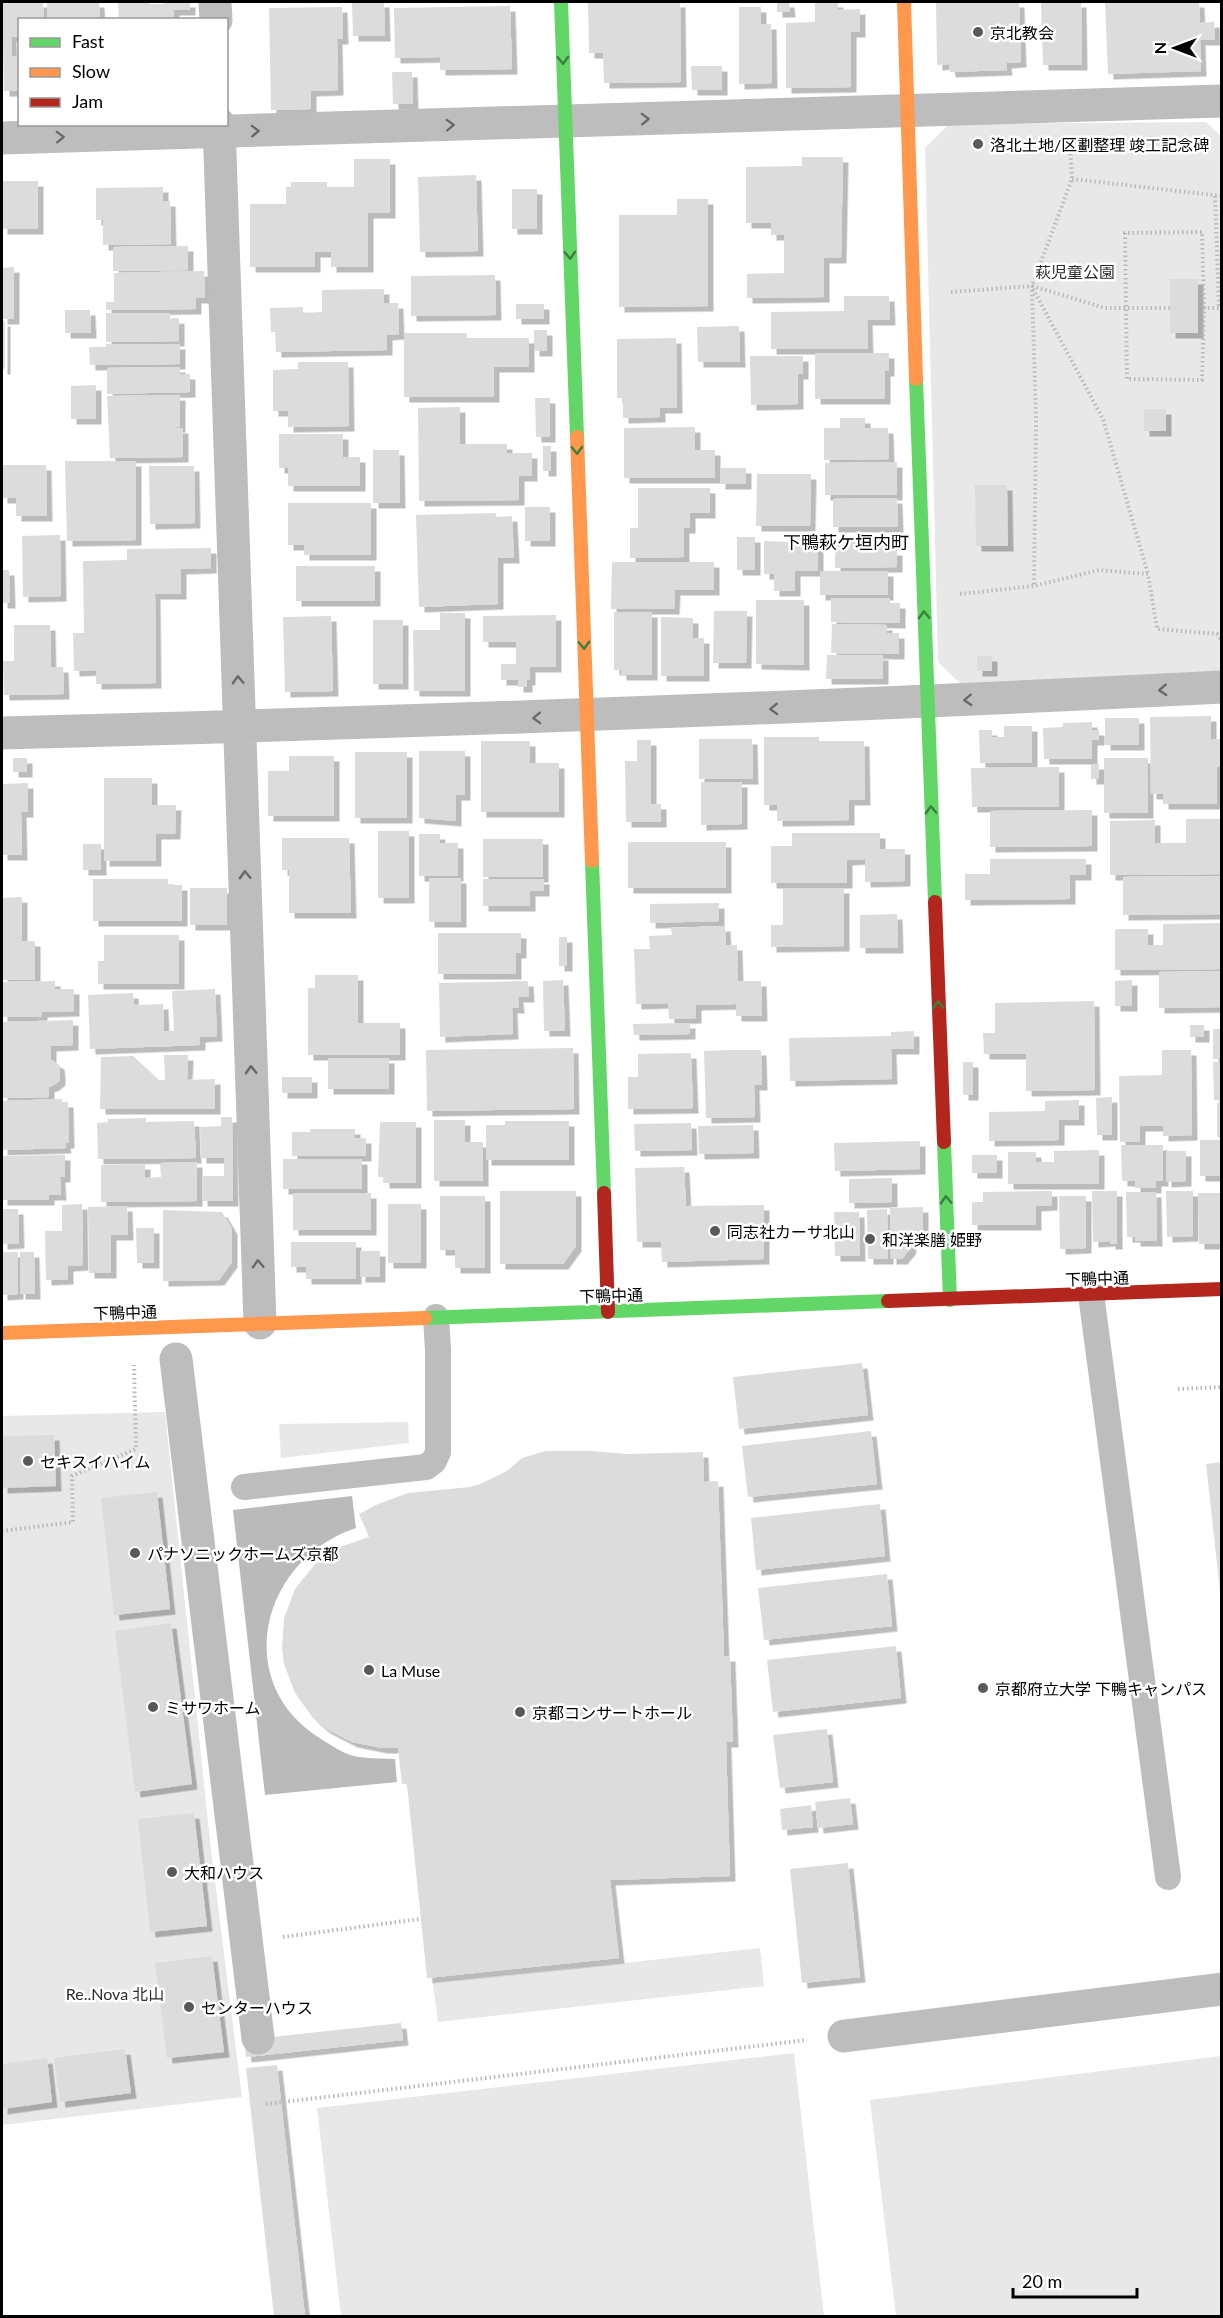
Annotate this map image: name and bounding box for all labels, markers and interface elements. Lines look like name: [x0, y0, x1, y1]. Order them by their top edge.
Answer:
legend: [18, 18, 228, 126]
north arrow: [1145, 18, 1205, 78]
place label: 京北教会: [990, 23, 1054, 42]
marker: 京北教会: [971, 25, 985, 39]
text: Fast: [72, 30, 105, 52]
text: N: [1150, 42, 1169, 54]
one-way arrow: [557, 55, 570, 64]
text: Slow: [72, 60, 110, 82]
text: Jam: [72, 90, 103, 112]
one-way arrow: [640, 112, 649, 125]
one-way arrow: [445, 118, 454, 131]
one-way arrow: [250, 124, 259, 137]
one-way arrow: [55, 130, 64, 143]
place label: 洛北土地/区劃整理 竣工記念碑: [990, 135, 1209, 154]
marker: 洛北土地/区劃整理 竣工記念碑: [971, 137, 985, 151]
one-way arrow: [564, 250, 577, 259]
park label: 萩児童公園: [1035, 262, 1115, 281]
one-way arrow: [571, 445, 584, 454]
district label: 下鴨萩ケ垣内町: [783, 531, 909, 553]
one-way arrow: [917, 611, 930, 620]
one-way arrow: [578, 640, 591, 649]
one-way arrow: [232, 675, 245, 684]
one-way arrow: [1159, 684, 1168, 697]
one-way arrow: [964, 694, 973, 707]
one-way arrow: [769, 702, 778, 715]
one-way arrow: [532, 711, 541, 724]
one-way arrow: [924, 806, 937, 815]
one-way arrow: [239, 870, 251, 879]
one-way arrow: [932, 1000, 945, 1009]
one-way arrow: [245, 1065, 258, 1074]
one-way arrow: [940, 1195, 952, 1204]
place label: 同志社カーサ北山: [727, 1222, 855, 1241]
marker: 同志社カーサ北山: [708, 1224, 722, 1238]
place label: 和洋楽膳 姫野: [882, 1230, 982, 1249]
marker: 和洋楽膳 姫野: [863, 1232, 877, 1246]
one-way arrow: [251, 1260, 264, 1269]
street label: 下鴨中通: [1065, 1267, 1129, 1289]
street label: 下鴨中通: [579, 1284, 643, 1306]
street label: 下鴨中通: [93, 1301, 157, 1323]
place label: セキスイハイム: [40, 1452, 151, 1471]
marker: セキスイハイム: [21, 1454, 35, 1468]
place label: パナソニックホームズ京都: [147, 1544, 339, 1563]
marker: パナソニックホームズ京都: [128, 1546, 142, 1560]
place label: La Muse: [381, 1661, 440, 1680]
marker: La Muse: [362, 1663, 376, 1677]
place label: 京都府立大学 下鴨キャンパス: [995, 1679, 1207, 1698]
marker: 京都府立大学 下鴨キャンパス: [976, 1681, 990, 1695]
place label: ミサワホーム: [165, 1698, 261, 1717]
marker: ミサワホーム: [146, 1700, 160, 1714]
place label: 京都コンサートホール: [532, 1703, 692, 1722]
marker: 京都コンサートホール: [513, 1705, 527, 1719]
place label: 大和ハウス: [184, 1863, 264, 1882]
marker: 大和ハウス: [165, 1865, 179, 1879]
park label: Re..Nova 北山: [66, 1984, 164, 2003]
place label: センターハウス: [201, 1998, 313, 2017]
marker: センターハウス: [182, 2000, 196, 2014]
scale bar: [1013, 2261, 1138, 2299]
text: 20 m: [1022, 2270, 1062, 2292]

